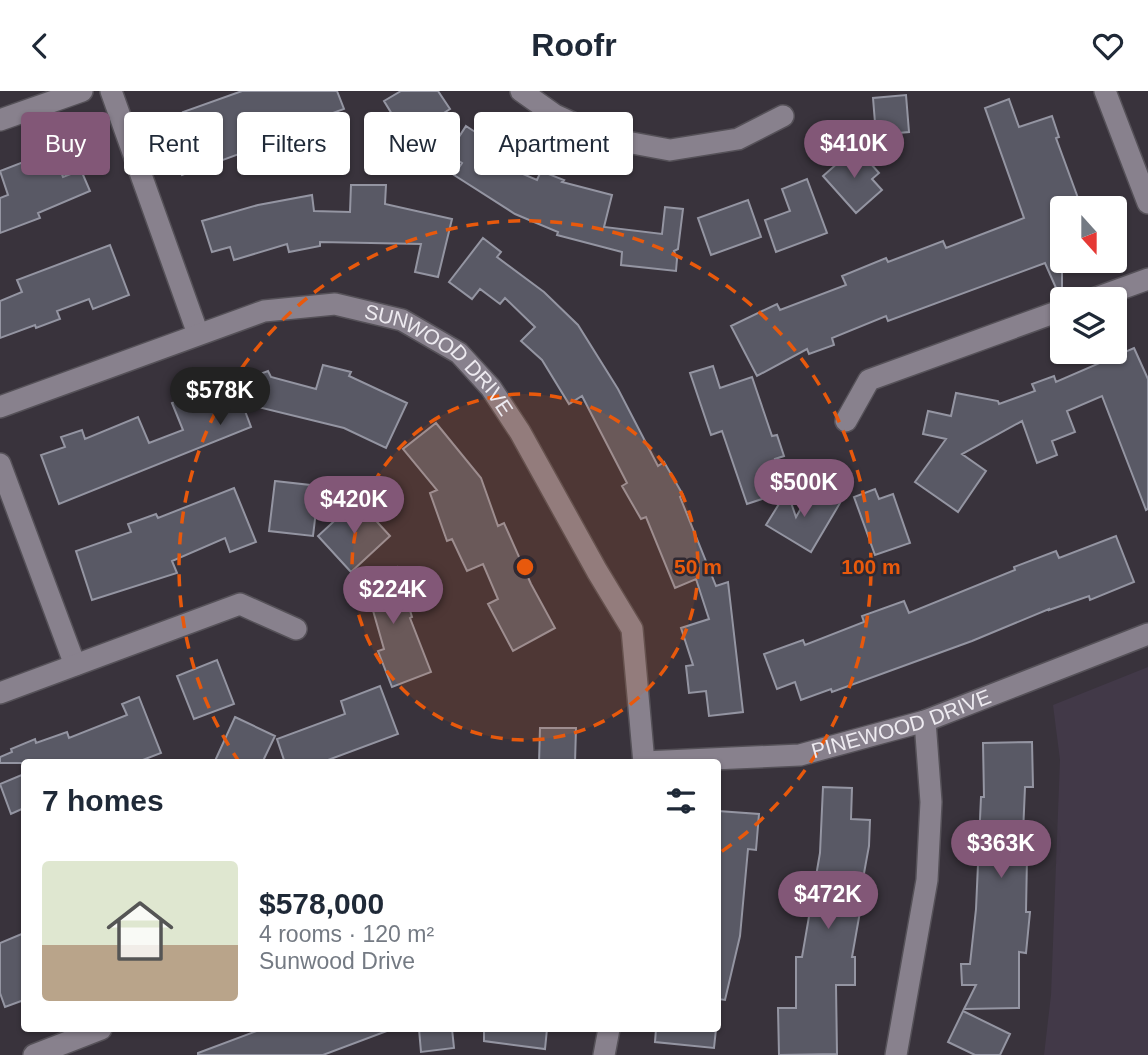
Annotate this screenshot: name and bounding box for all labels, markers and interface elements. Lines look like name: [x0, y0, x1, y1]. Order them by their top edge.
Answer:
icon: back: [21, 27, 59, 65]
text: Roofr: [531, 27, 617, 63]
icon: heart: [1089, 27, 1127, 65]
chip: Buy: [21, 112, 110, 175]
chip: Rent: [124, 112, 223, 175]
chip: Filters: [237, 112, 350, 175]
chip: New: [364, 112, 460, 175]
chip: Apartment: [474, 112, 633, 175]
pin: $410K: [805, 120, 903, 180]
text: $410K: [820, 130, 888, 156]
north arrow: [1050, 196, 1127, 273]
map controls: [1050, 196, 1127, 364]
button: layers: [1050, 287, 1127, 364]
street label: SUNWOOD DRIVE: [362, 299, 518, 420]
pin: $578K: [171, 367, 269, 427]
text: $578K: [186, 377, 254, 403]
pin: $500K: [755, 459, 853, 519]
text: $500K: [770, 469, 838, 495]
pin: $420K: [305, 477, 403, 536]
text: $420K: [320, 486, 388, 512]
centre of rings: [513, 555, 537, 579]
text: 50 m: [674, 555, 722, 578]
text: 100 m: [841, 555, 901, 578]
pin: $224K: [344, 567, 442, 626]
text: $224K: [359, 576, 427, 602]
street label: PINEWOOD DRIVE: [809, 684, 994, 762]
icon: filters: [662, 782, 700, 820]
text: 7 homes: [42, 784, 164, 817]
pin: $363K: [952, 821, 1050, 880]
text: $363K: [967, 830, 1035, 856]
pin: $472K: [779, 871, 877, 931]
text: $472K: [794, 881, 862, 907]
text: $578,000: [259, 887, 384, 920]
icon: home: [98, 889, 182, 973]
text: 4 rooms · 120 m²: [259, 921, 434, 947]
text: Sunwood Drive: [259, 948, 415, 974]

